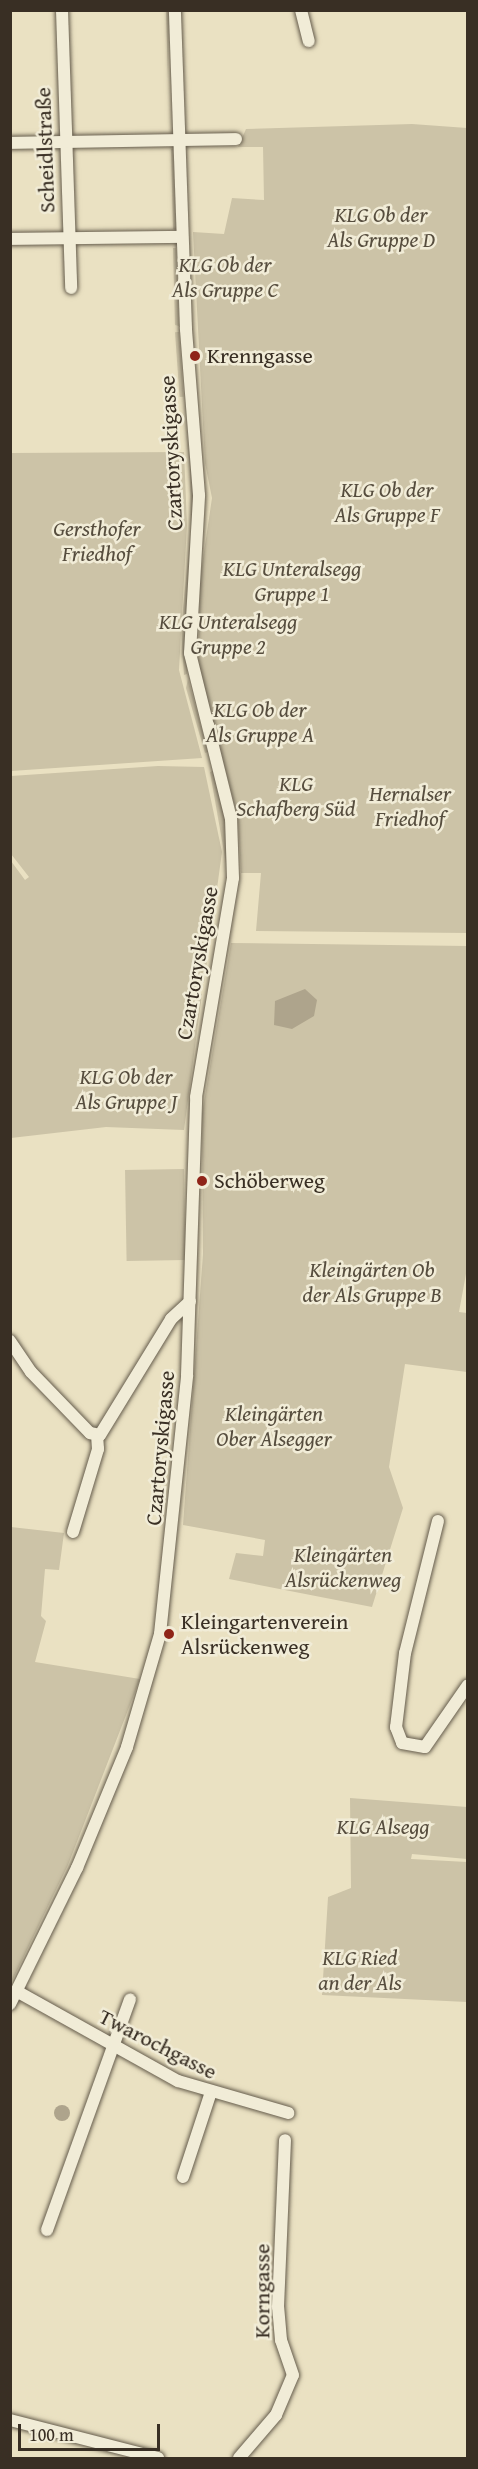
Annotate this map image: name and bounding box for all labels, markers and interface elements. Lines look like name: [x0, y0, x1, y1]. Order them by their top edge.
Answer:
street label: Scheidlstraße: [30, 87, 60, 213]
park label: KLG Ob der Als Gruppe D: [327, 201, 435, 252]
park label: KLG Ob der Als Gruppe C: [172, 251, 278, 302]
place label: Krenngasse: [207, 343, 313, 369]
marker: Krenngasse: [188, 349, 202, 363]
street label: Czartoryskigasse: [154, 375, 188, 531]
park label: KLG Ob der Als Gruppe F: [334, 476, 440, 528]
park label: Gersthofer Friedhof: [53, 515, 141, 566]
park label: KLG Unteralsegg Gruppe 1: [223, 555, 361, 606]
park label: KLG Unteralsegg Gruppe 2: [159, 608, 297, 660]
park label: KLG Ob der Als Gruppe A: [206, 696, 314, 748]
park label: KLG Schafberg Süd: [236, 770, 356, 822]
park label: Hernalser Friedhof: [369, 780, 451, 831]
street label: Czartoryskigasse: [171, 884, 223, 1042]
park label: KLG Ob der Als Gruppe J: [75, 1063, 177, 1114]
place label: Schöberweg: [214, 1168, 325, 1194]
marker: Schöberweg: [195, 1174, 209, 1188]
park label: Kleingärten Ob der Als Gruppe B: [303, 1256, 441, 1308]
street label: Czartoryskigasse: [140, 1370, 180, 1526]
park label: Kleingärten Ober Alsegger: [216, 1400, 332, 1452]
park label: Kleingärten Alsrückenweg: [285, 1541, 401, 1592]
place label: Kleingartenverein Alsrückenweg: [181, 1608, 348, 1660]
marker: Kleingartenverein Alsrückenweg: [162, 1627, 176, 1641]
park label: KLG Alsegg: [336, 1814, 430, 1840]
park label: KLG Ried an der Als: [318, 1944, 402, 1996]
street label: Twarochgasse: [95, 2003, 221, 2085]
street label: Korngasse: [249, 2244, 275, 2338]
scale bar: [21, 2412, 164, 2450]
text: 100 m: [29, 2421, 74, 2448]

